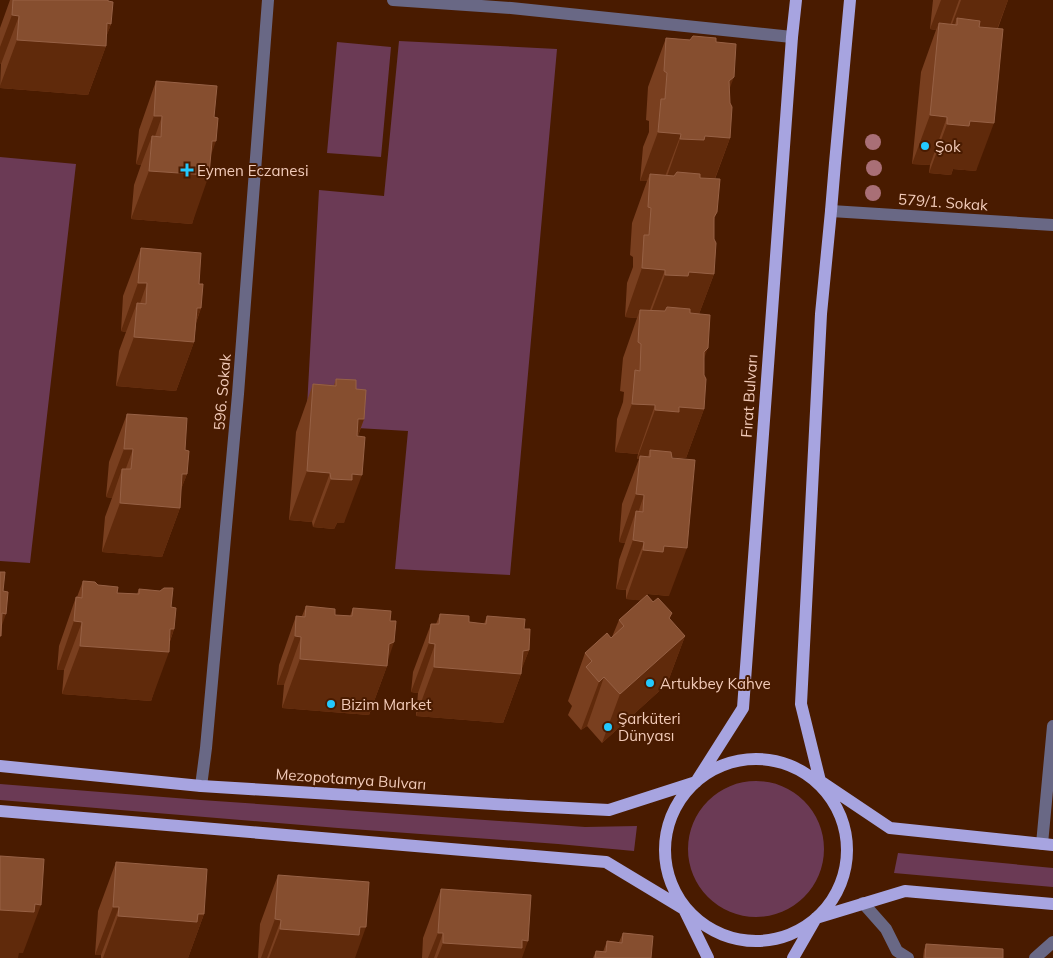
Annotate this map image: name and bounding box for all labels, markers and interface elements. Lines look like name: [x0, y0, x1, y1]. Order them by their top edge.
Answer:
place label: Şok: [935, 137, 961, 156]
marker: Şok: [919, 140, 931, 152]
place label: Eymen Eczanesi: [197, 161, 309, 180]
marker: Eymen Eczanesi: [181, 164, 193, 176]
street label: 579/1. Sokak: [897, 189, 989, 215]
street label: 596. Sokak: [209, 353, 235, 431]
street label: Fırat Bulvarı: [737, 354, 761, 438]
place label: Artukbey Kahve: [660, 674, 771, 693]
marker: Artukbey Kahve: [644, 677, 656, 689]
place label: Bizim Market: [341, 695, 431, 714]
marker: Bizim Market: [325, 698, 337, 710]
place label: Şarküteri Dünyası: [618, 709, 681, 745]
marker: Şarküteri Dünyası: [602, 721, 614, 733]
street label: Mezopotamya Bulvarı: [275, 764, 427, 794]

